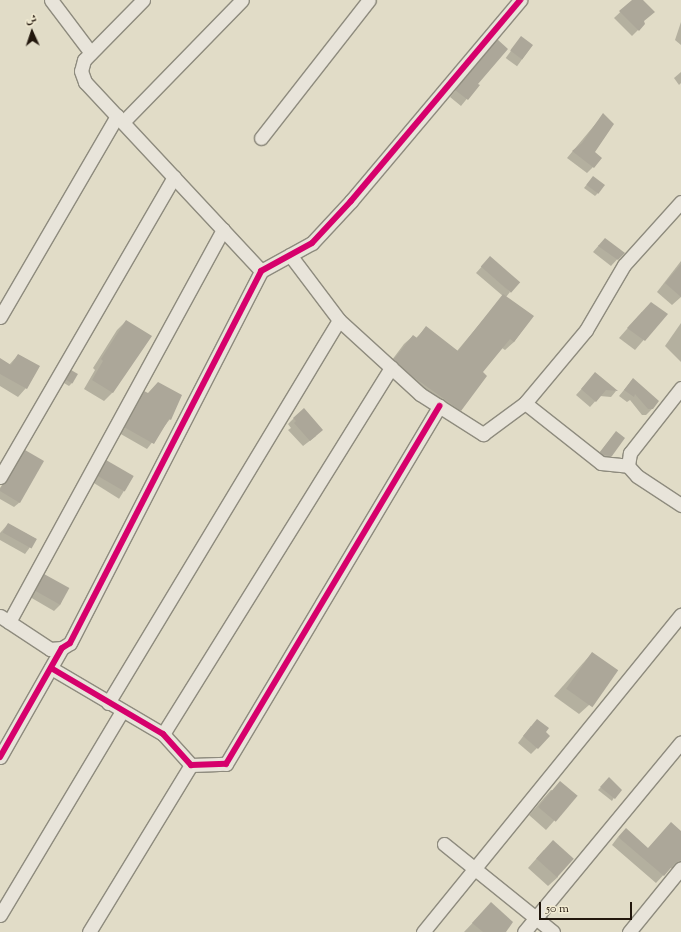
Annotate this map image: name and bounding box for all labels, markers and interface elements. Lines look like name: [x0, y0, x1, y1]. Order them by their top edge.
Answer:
north arrow: [12, 12, 52, 52]
text: ش: [25, 12, 37, 28]
scale bar: [541, 894, 634, 920]
text: 50 m: [546, 900, 569, 918]

